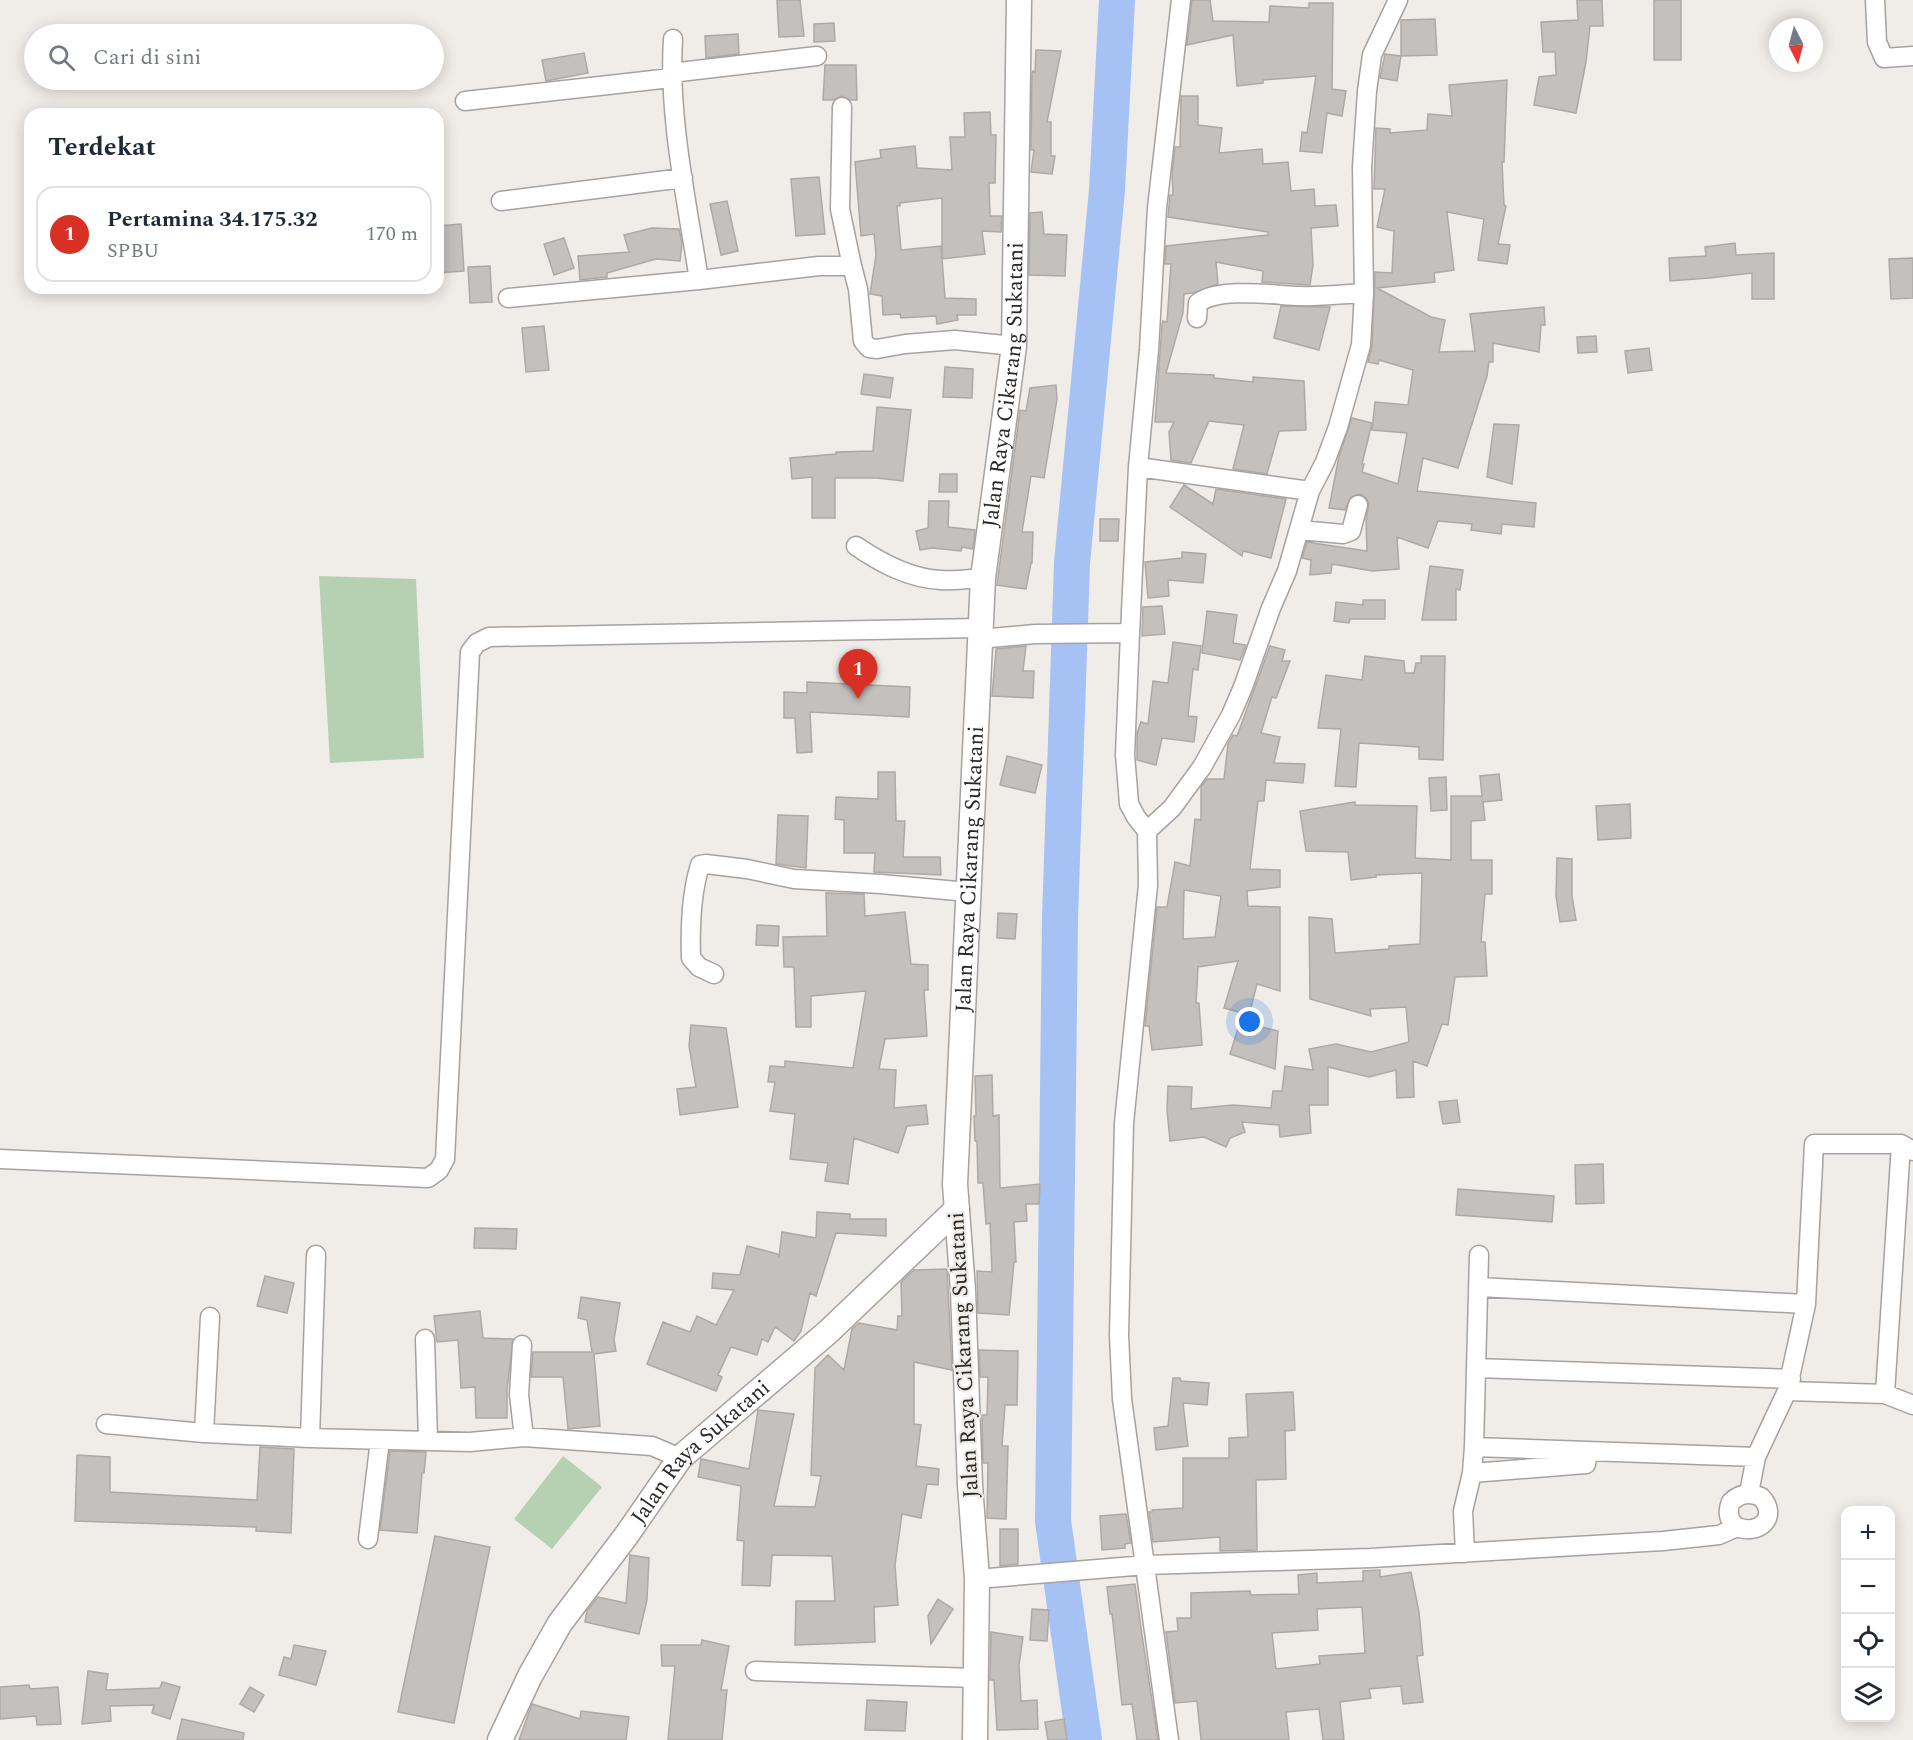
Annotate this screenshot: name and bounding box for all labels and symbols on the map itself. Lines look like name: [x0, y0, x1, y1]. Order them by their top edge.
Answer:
north arrow: [1769, 18, 1823, 72]
street label: Jalan Raya Cikarang Sukatani: [973, 242, 1032, 529]
pin: 1: [838, 650, 878, 699]
street label: Jalan Raya Cikarang Sukatani: [946, 725, 993, 1013]
your location: [1235, 1007, 1264, 1036]
street label: Jalan Raya Cikarang Sukatani: [940, 1211, 988, 1499]
street label: Jalan Raya Sukatani: [622, 1372, 778, 1531]

